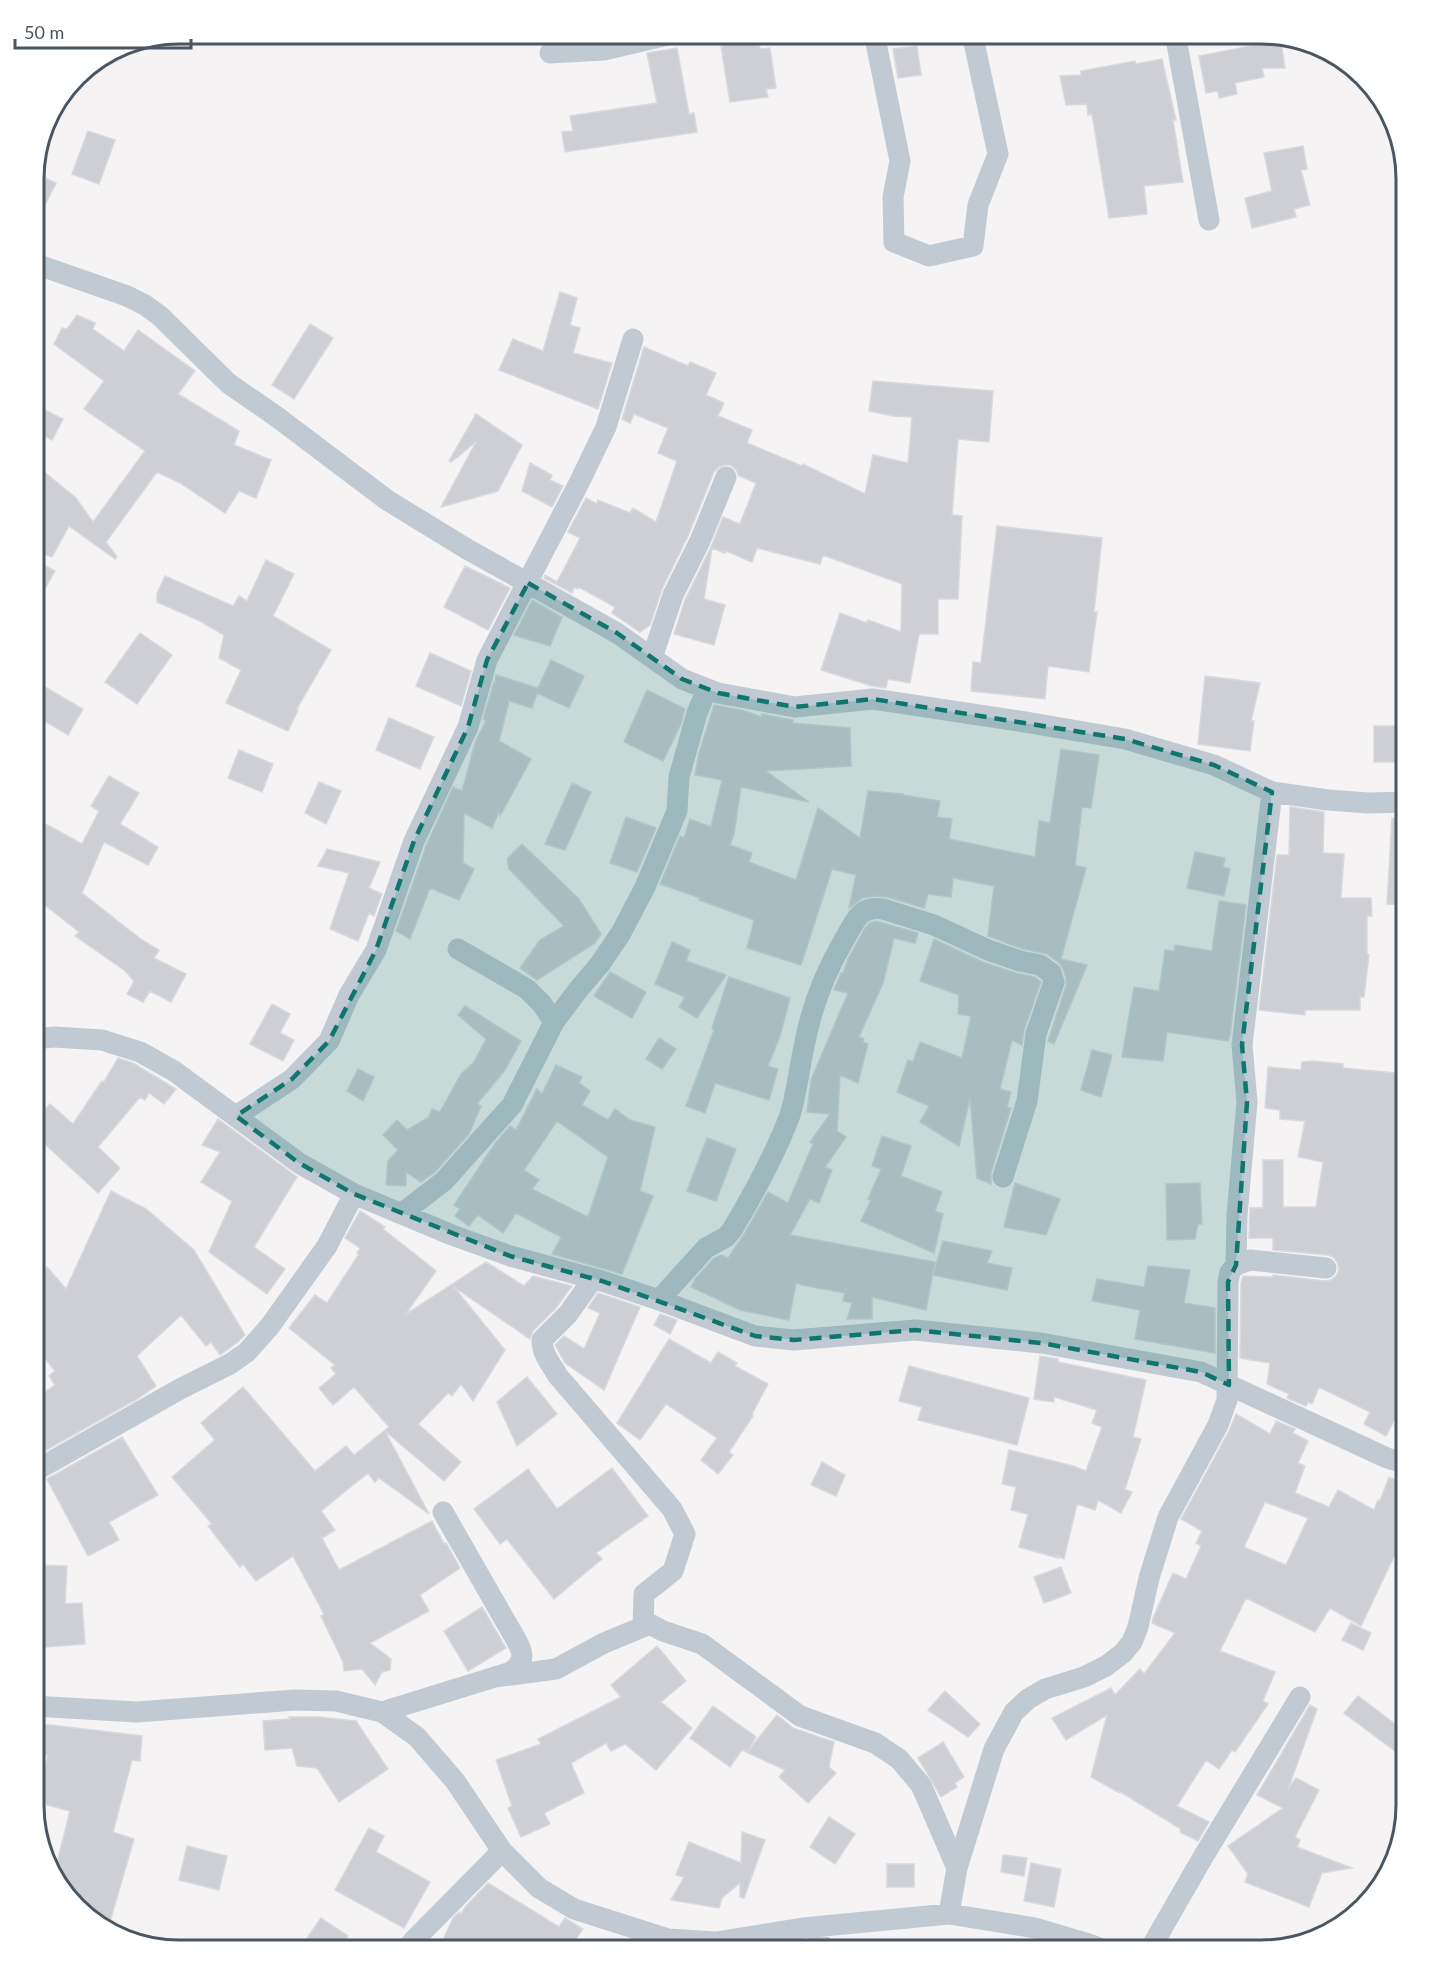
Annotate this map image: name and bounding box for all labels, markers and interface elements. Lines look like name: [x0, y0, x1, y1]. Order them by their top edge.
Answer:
scale bar: [15, 12, 190, 50]
text: 50 m: [24, 21, 64, 43]

